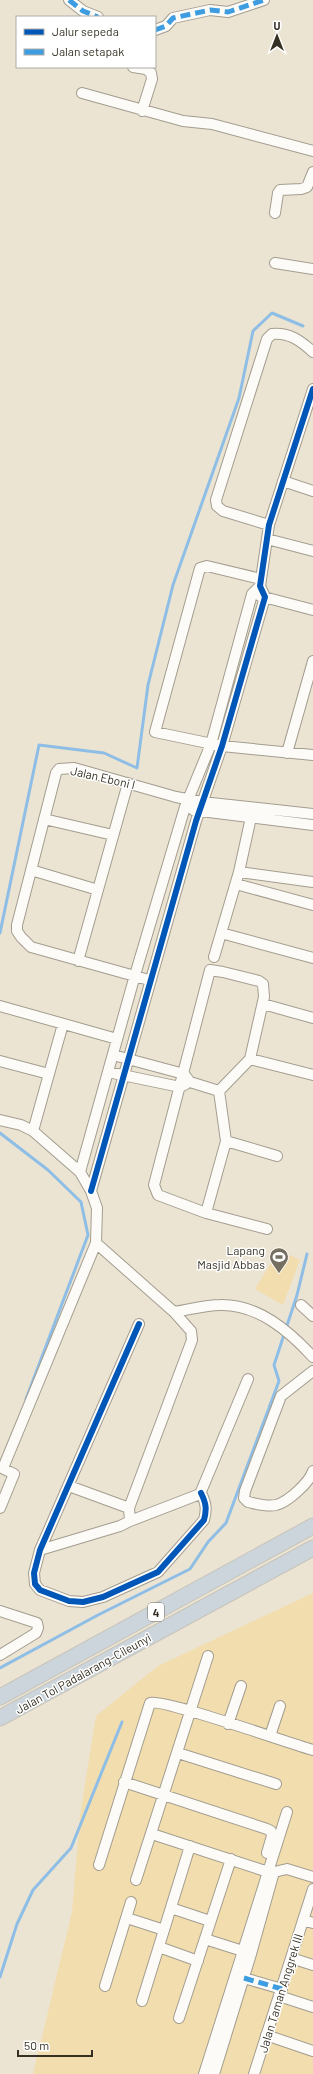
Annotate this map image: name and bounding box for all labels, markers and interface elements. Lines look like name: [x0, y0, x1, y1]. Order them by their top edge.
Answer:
legend: [16, 16, 156, 68]
north arrow: [257, 16, 297, 56]
text: U: [274, 19, 281, 32]
text: Jalur sepeda: [52, 24, 119, 38]
text: Jalan setapak: [52, 44, 124, 58]
street label: Jalan Eboni I: [69, 763, 137, 791]
place label: Lapang Masjid Abbas: [197, 1243, 265, 1271]
sports icon: Lapang Masjid Abbas: [268, 1246, 290, 1274]
road number: 4: [148, 1603, 164, 1621]
street label: Jalan Tol Padalarang–Cileunyi: [13, 1630, 153, 1716]
street label: Jalan Taman Anggrek III: [255, 1932, 305, 2054]
scale bar: [18, 2032, 92, 2058]
text: 50 m: [24, 2038, 49, 2052]

